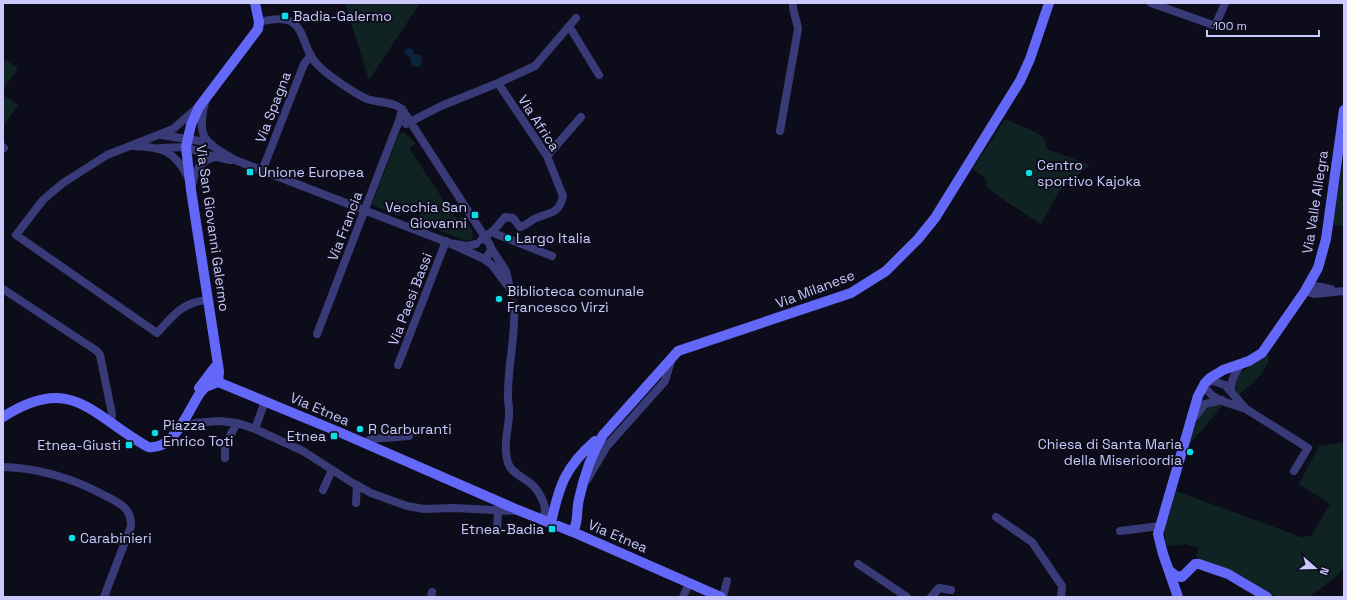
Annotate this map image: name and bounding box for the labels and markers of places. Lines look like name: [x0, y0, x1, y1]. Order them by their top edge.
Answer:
place label: Badia-Galermo: [293, 7, 392, 25]
marker: Badia-Galermo: [280, 11, 290, 21]
place label: Centro sportivo Kajoka: [1037, 156, 1141, 190]
place label: Unione Europea: [258, 163, 364, 181]
marker: Unione Europea: [245, 167, 255, 177]
marker: Centro sportivo Kajoka: [1024, 168, 1034, 178]
place label: Vecchia San Giovanni: [385, 198, 467, 232]
marker: Vecchia San Giovanni: [470, 210, 480, 220]
place label: Largo Italia: [516, 229, 591, 247]
marker: Largo Italia: [503, 233, 513, 243]
place label: Biblioteca comunale Francesco Virzì: [507, 282, 644, 316]
marker: Biblioteca comunale Francesco Virzì: [494, 294, 504, 304]
place label: Piazza Enrico Toti: [163, 416, 234, 450]
place label: R Carburanti: [368, 420, 452, 438]
marker: R Carburanti: [355, 424, 365, 434]
place label: Etnea: [287, 427, 326, 445]
marker: Piazza Enrico Toti: [150, 428, 160, 438]
marker: Etnea: [329, 431, 339, 441]
place label: Chiesa di Santa Maria della Misericordia: [1038, 435, 1182, 469]
place label: Etnea-Giusti: [37, 436, 121, 454]
marker: Etnea-Giusti: [124, 440, 134, 450]
marker: Chiesa di Santa Maria della Misericordia: [1185, 447, 1195, 457]
place label: Etnea-Badia: [461, 520, 544, 538]
marker: Etnea-Badia: [547, 524, 557, 534]
place label: Carabinieri: [80, 529, 152, 547]
marker: Carabinieri: [67, 533, 77, 543]

